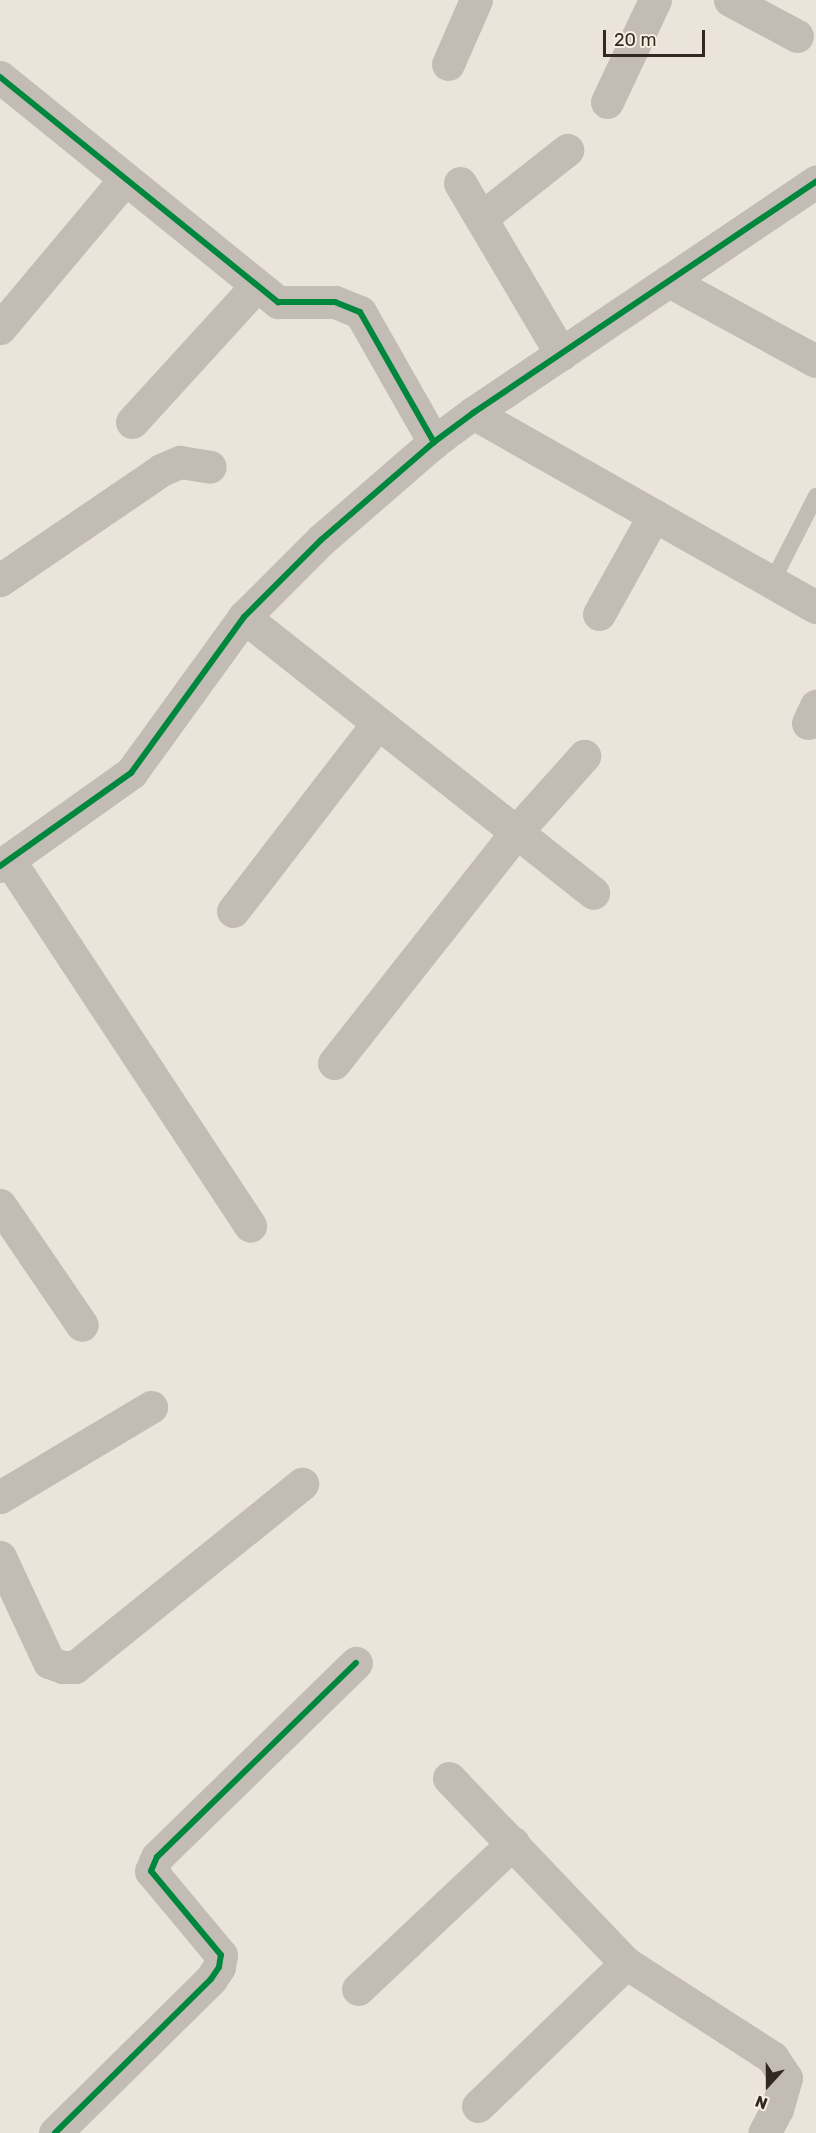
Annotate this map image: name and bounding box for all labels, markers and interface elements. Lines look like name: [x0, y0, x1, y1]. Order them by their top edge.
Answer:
scale bar: [606, 18, 708, 56]
text: 20 m: [614, 29, 656, 51]
north arrow: [738, 2055, 798, 2115]
text: N: [753, 2091, 770, 2113]

